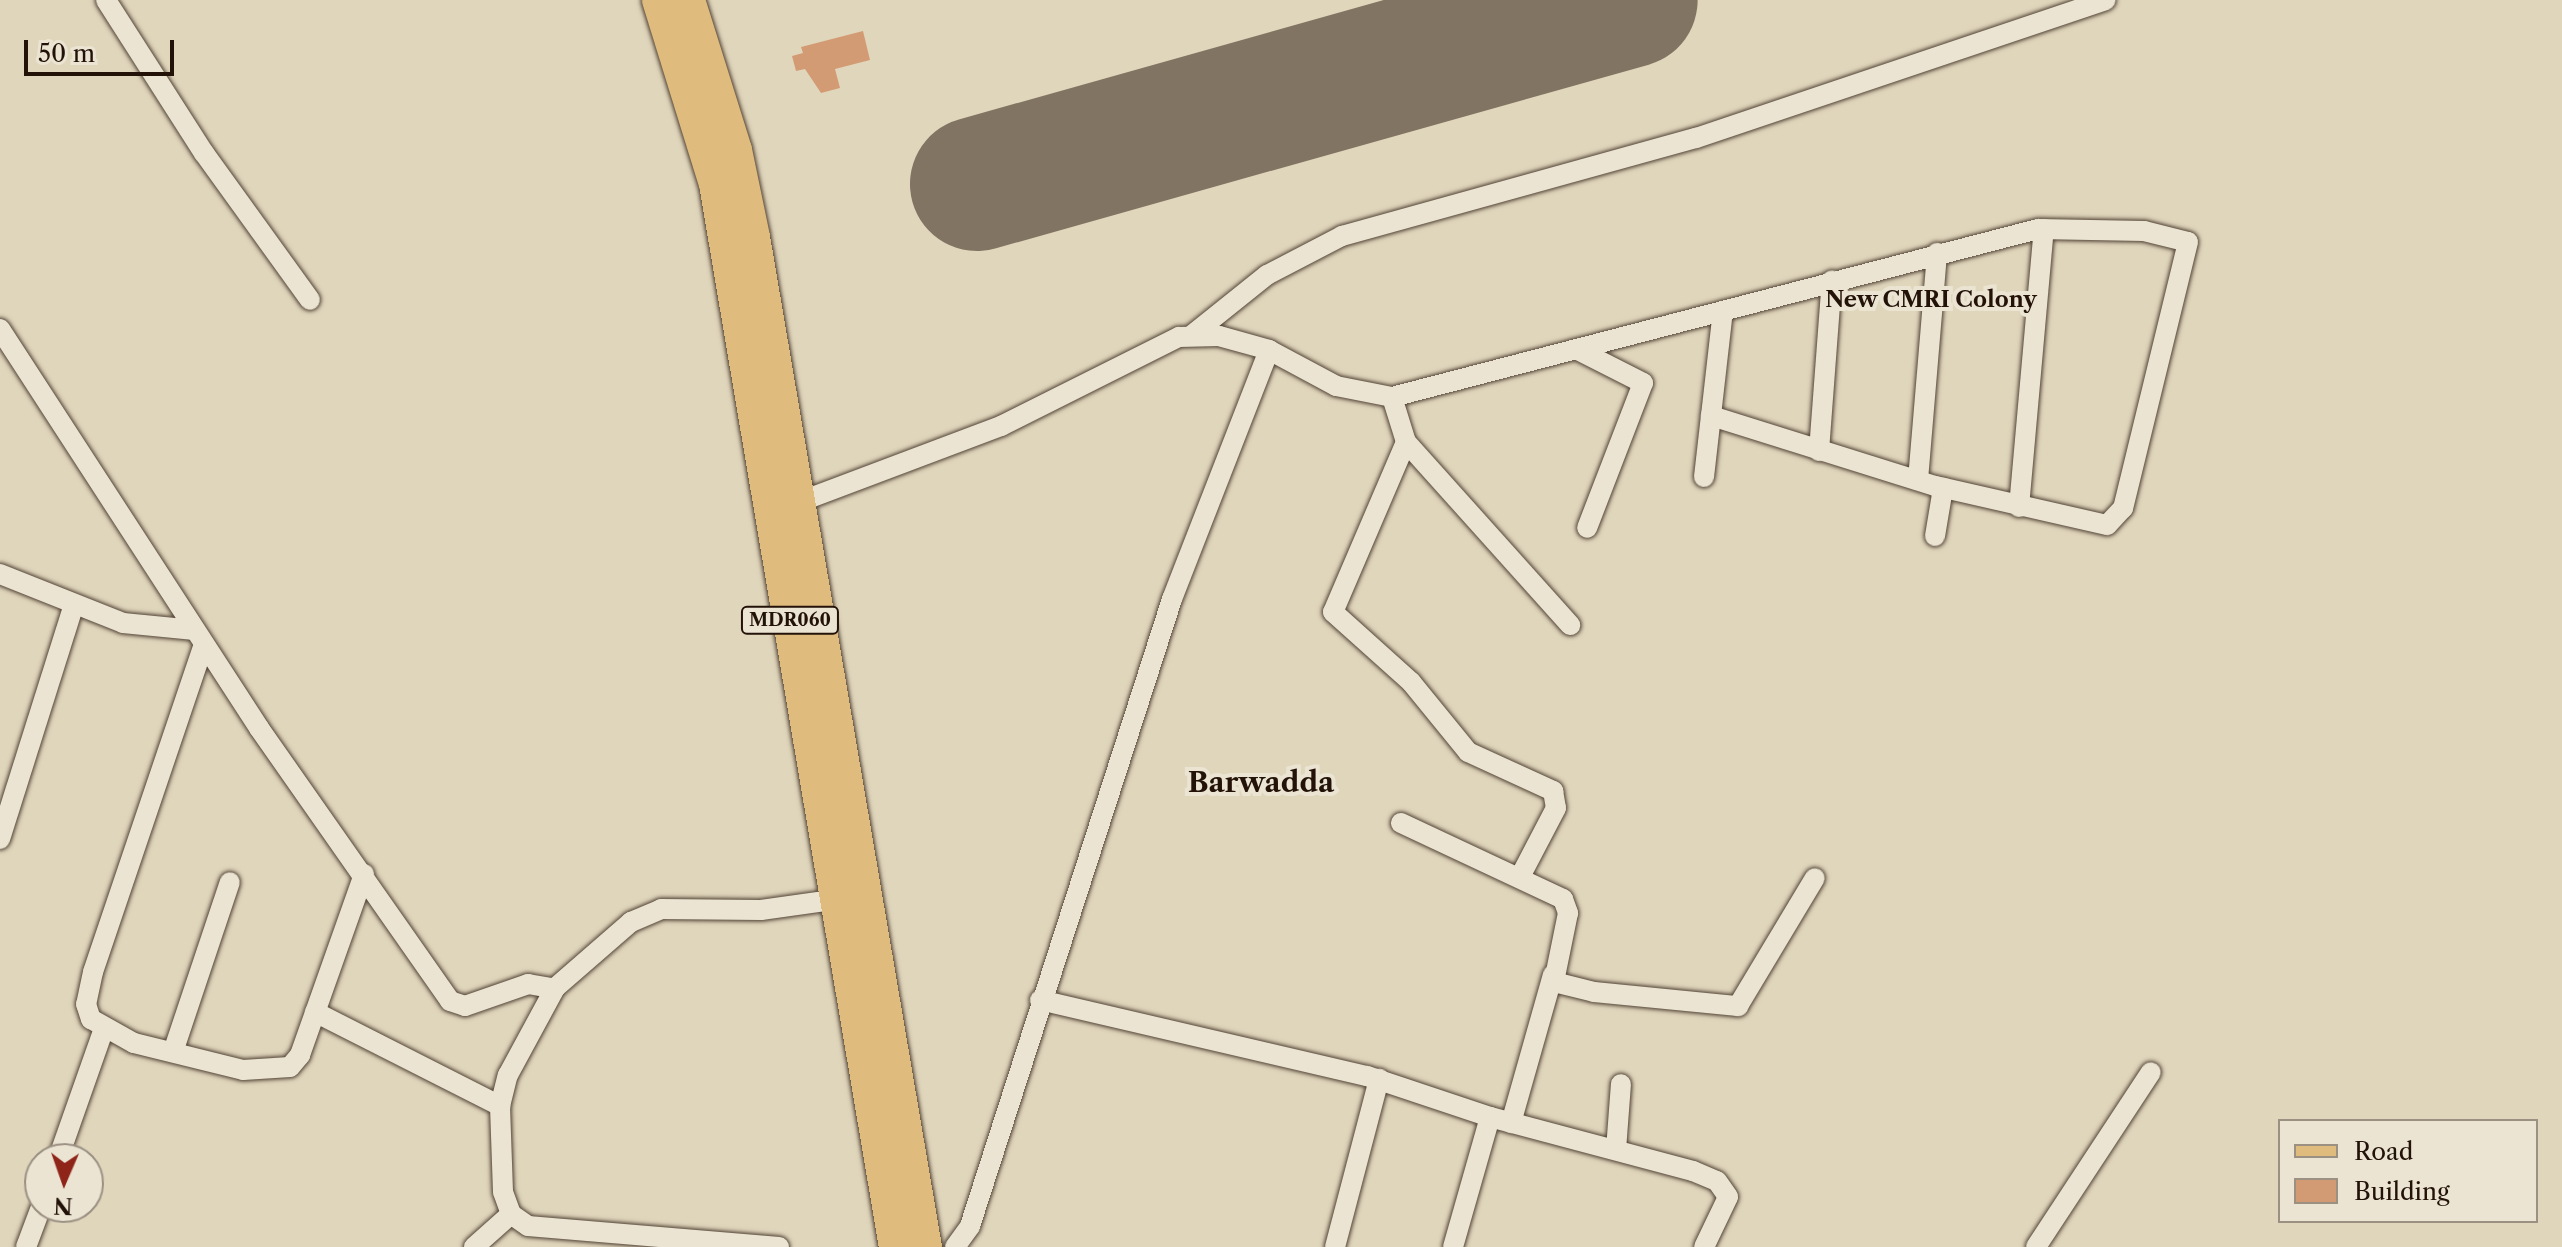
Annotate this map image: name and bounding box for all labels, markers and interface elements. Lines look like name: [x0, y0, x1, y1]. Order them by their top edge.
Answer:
scale bar: [28, 24, 178, 74]
text: 50 m: [38, 39, 95, 68]
district label: New CMRI Colony: [1825, 287, 2037, 313]
road number: MDR060: [740, 606, 840, 634]
district label: Barwadda: [1188, 765, 1334, 799]
legend: [2278, 1119, 2538, 1223]
text: Road: [2354, 1137, 2413, 1166]
north arrow: [24, 1143, 104, 1223]
text: Building: [2354, 1177, 2450, 1206]
text: N: [53, 1192, 73, 1219]

